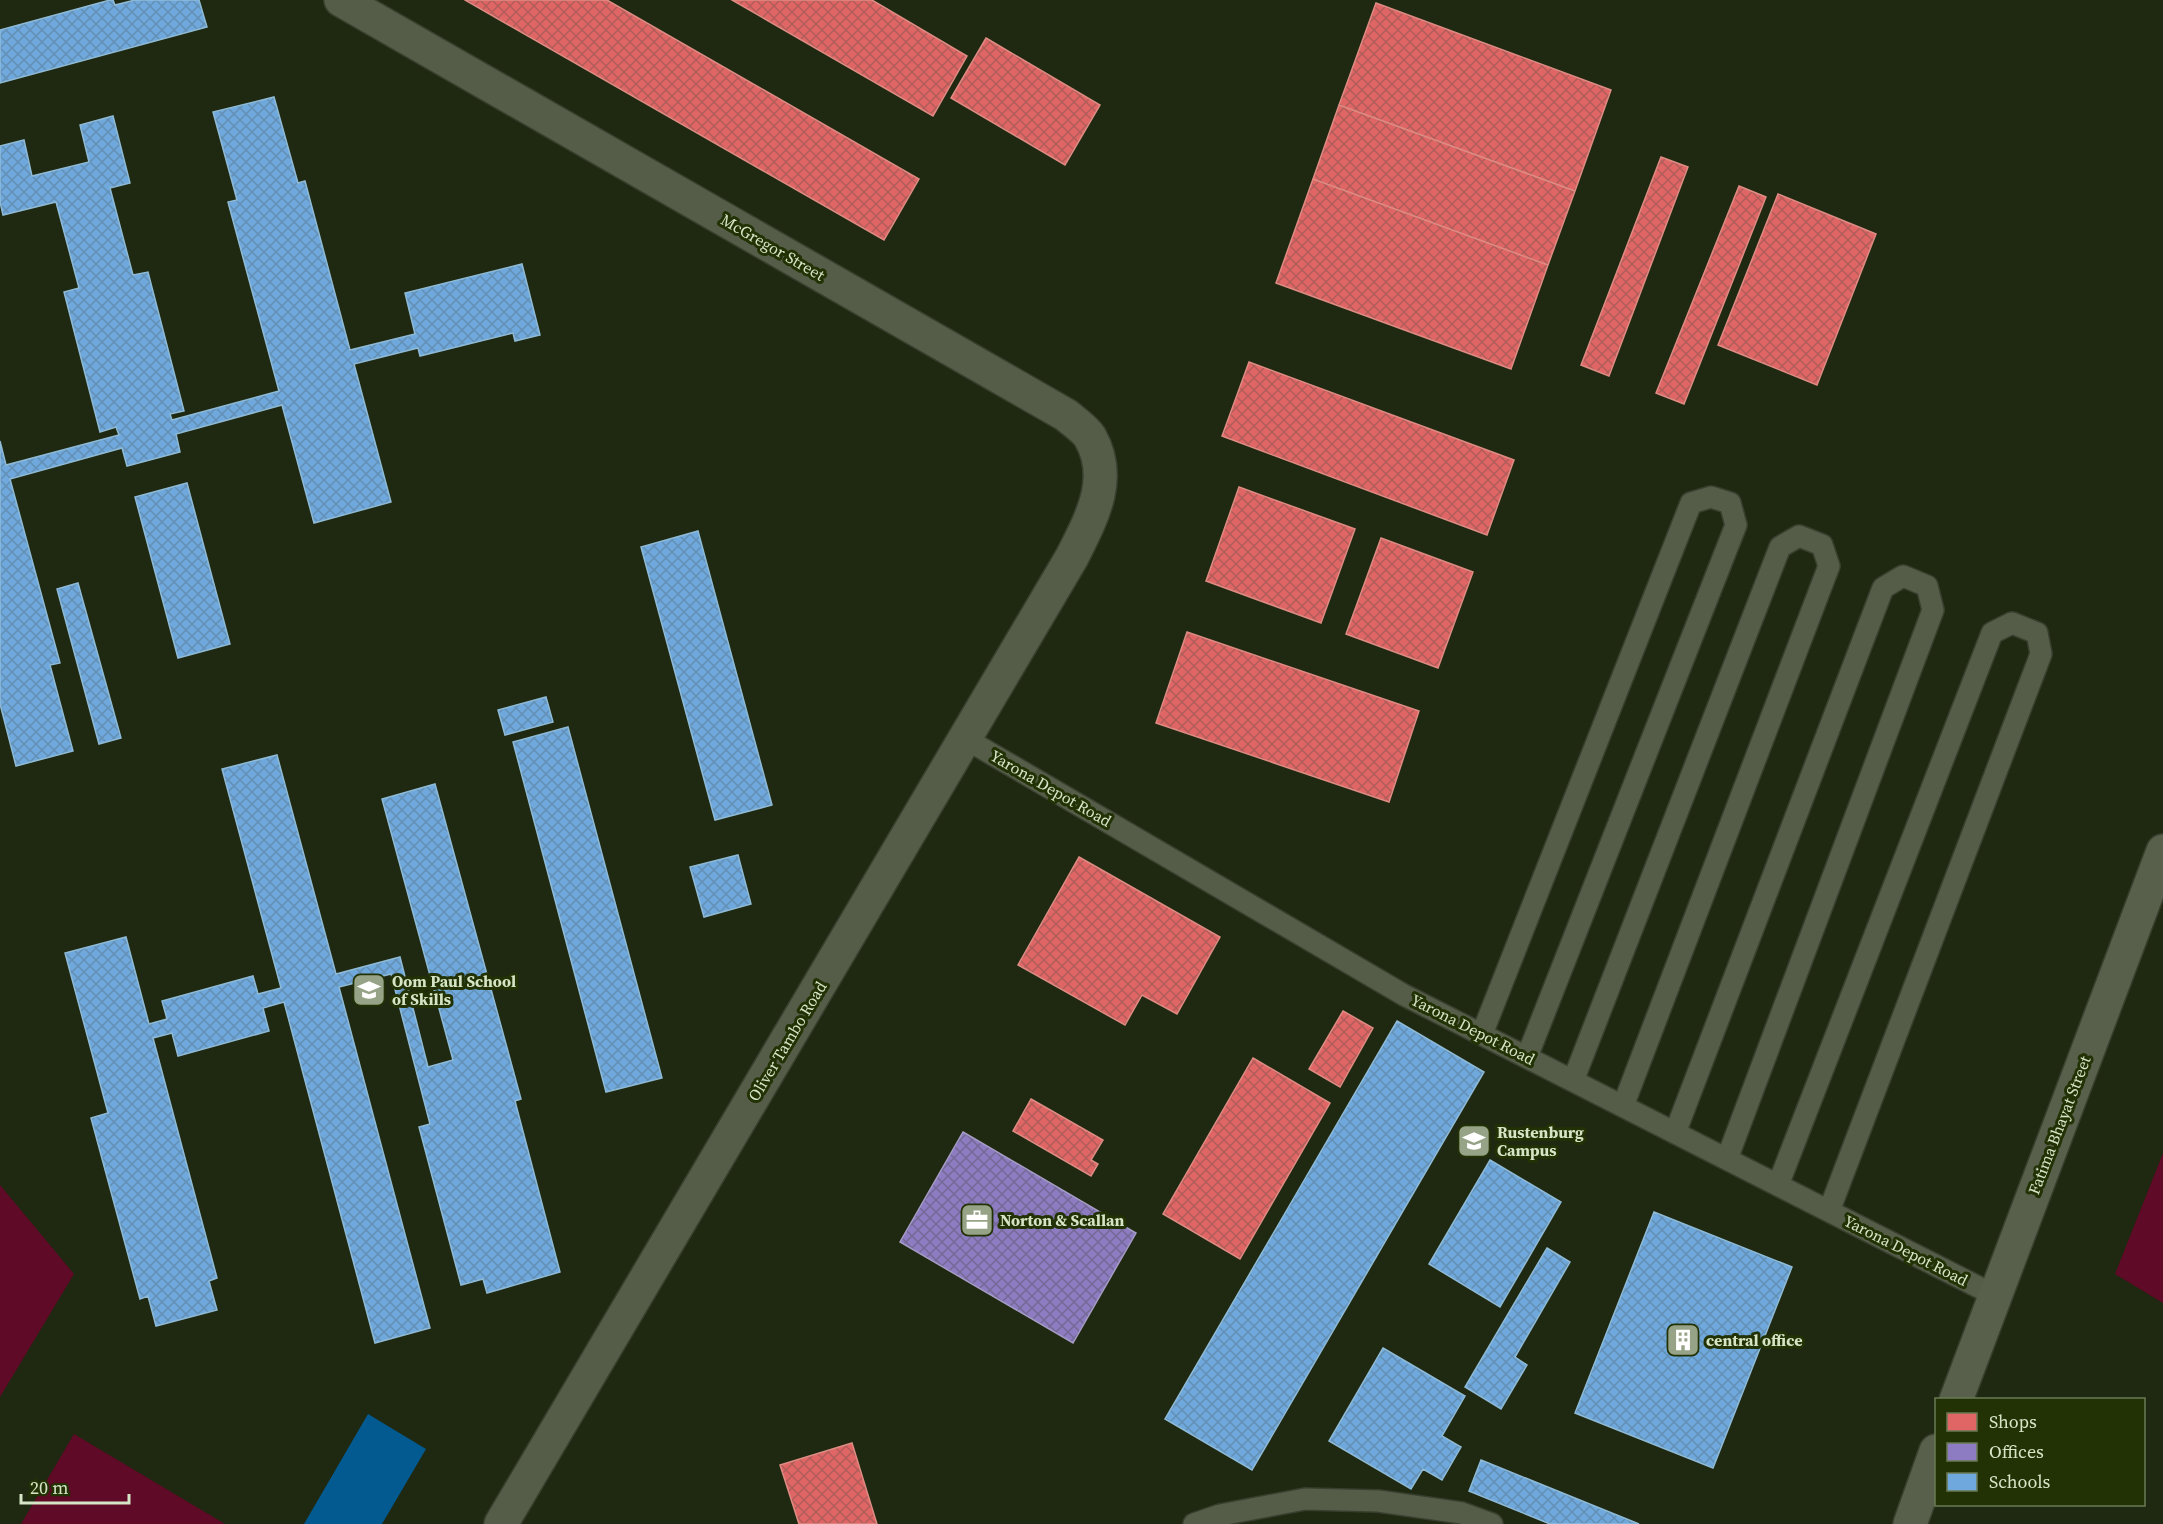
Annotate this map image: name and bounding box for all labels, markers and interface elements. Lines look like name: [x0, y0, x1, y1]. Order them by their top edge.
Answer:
street label: McGregor Street: [717, 208, 830, 286]
street label: Yarona Depot Road: [986, 744, 1116, 832]
place label: Oom Paul School of Skills: [392, 970, 516, 1010]
school or university icon: Oom Paul School of Skills: [351, 972, 387, 1008]
street label: Oliver Tambo Road: [742, 977, 832, 1105]
street label: Yarona Depot Road: [1407, 988, 1539, 1070]
street label: Fatima Bhayat Street: [2022, 1052, 2096, 1198]
place label: Rustenburg Campus: [1497, 1121, 1584, 1161]
school or university icon: Rustenburg Campus: [1456, 1123, 1492, 1159]
office icon: Norton & Scallan: [959, 1202, 995, 1238]
place label: Norton & Scallan: [1000, 1209, 1124, 1231]
street label: Yarona Depot Road: [1840, 1209, 1972, 1291]
building icon: central office: [1665, 1322, 1701, 1358]
place label: central office: [1706, 1329, 1803, 1351]
legend: [1935, 1398, 2145, 1506]
text: Shops: [1989, 1409, 2037, 1434]
text: Offices: [1989, 1439, 2044, 1464]
scale bar: [21, 1467, 129, 1505]
text: Schools: [1989, 1469, 2051, 1494]
text: 20 m: [30, 1475, 68, 1500]

